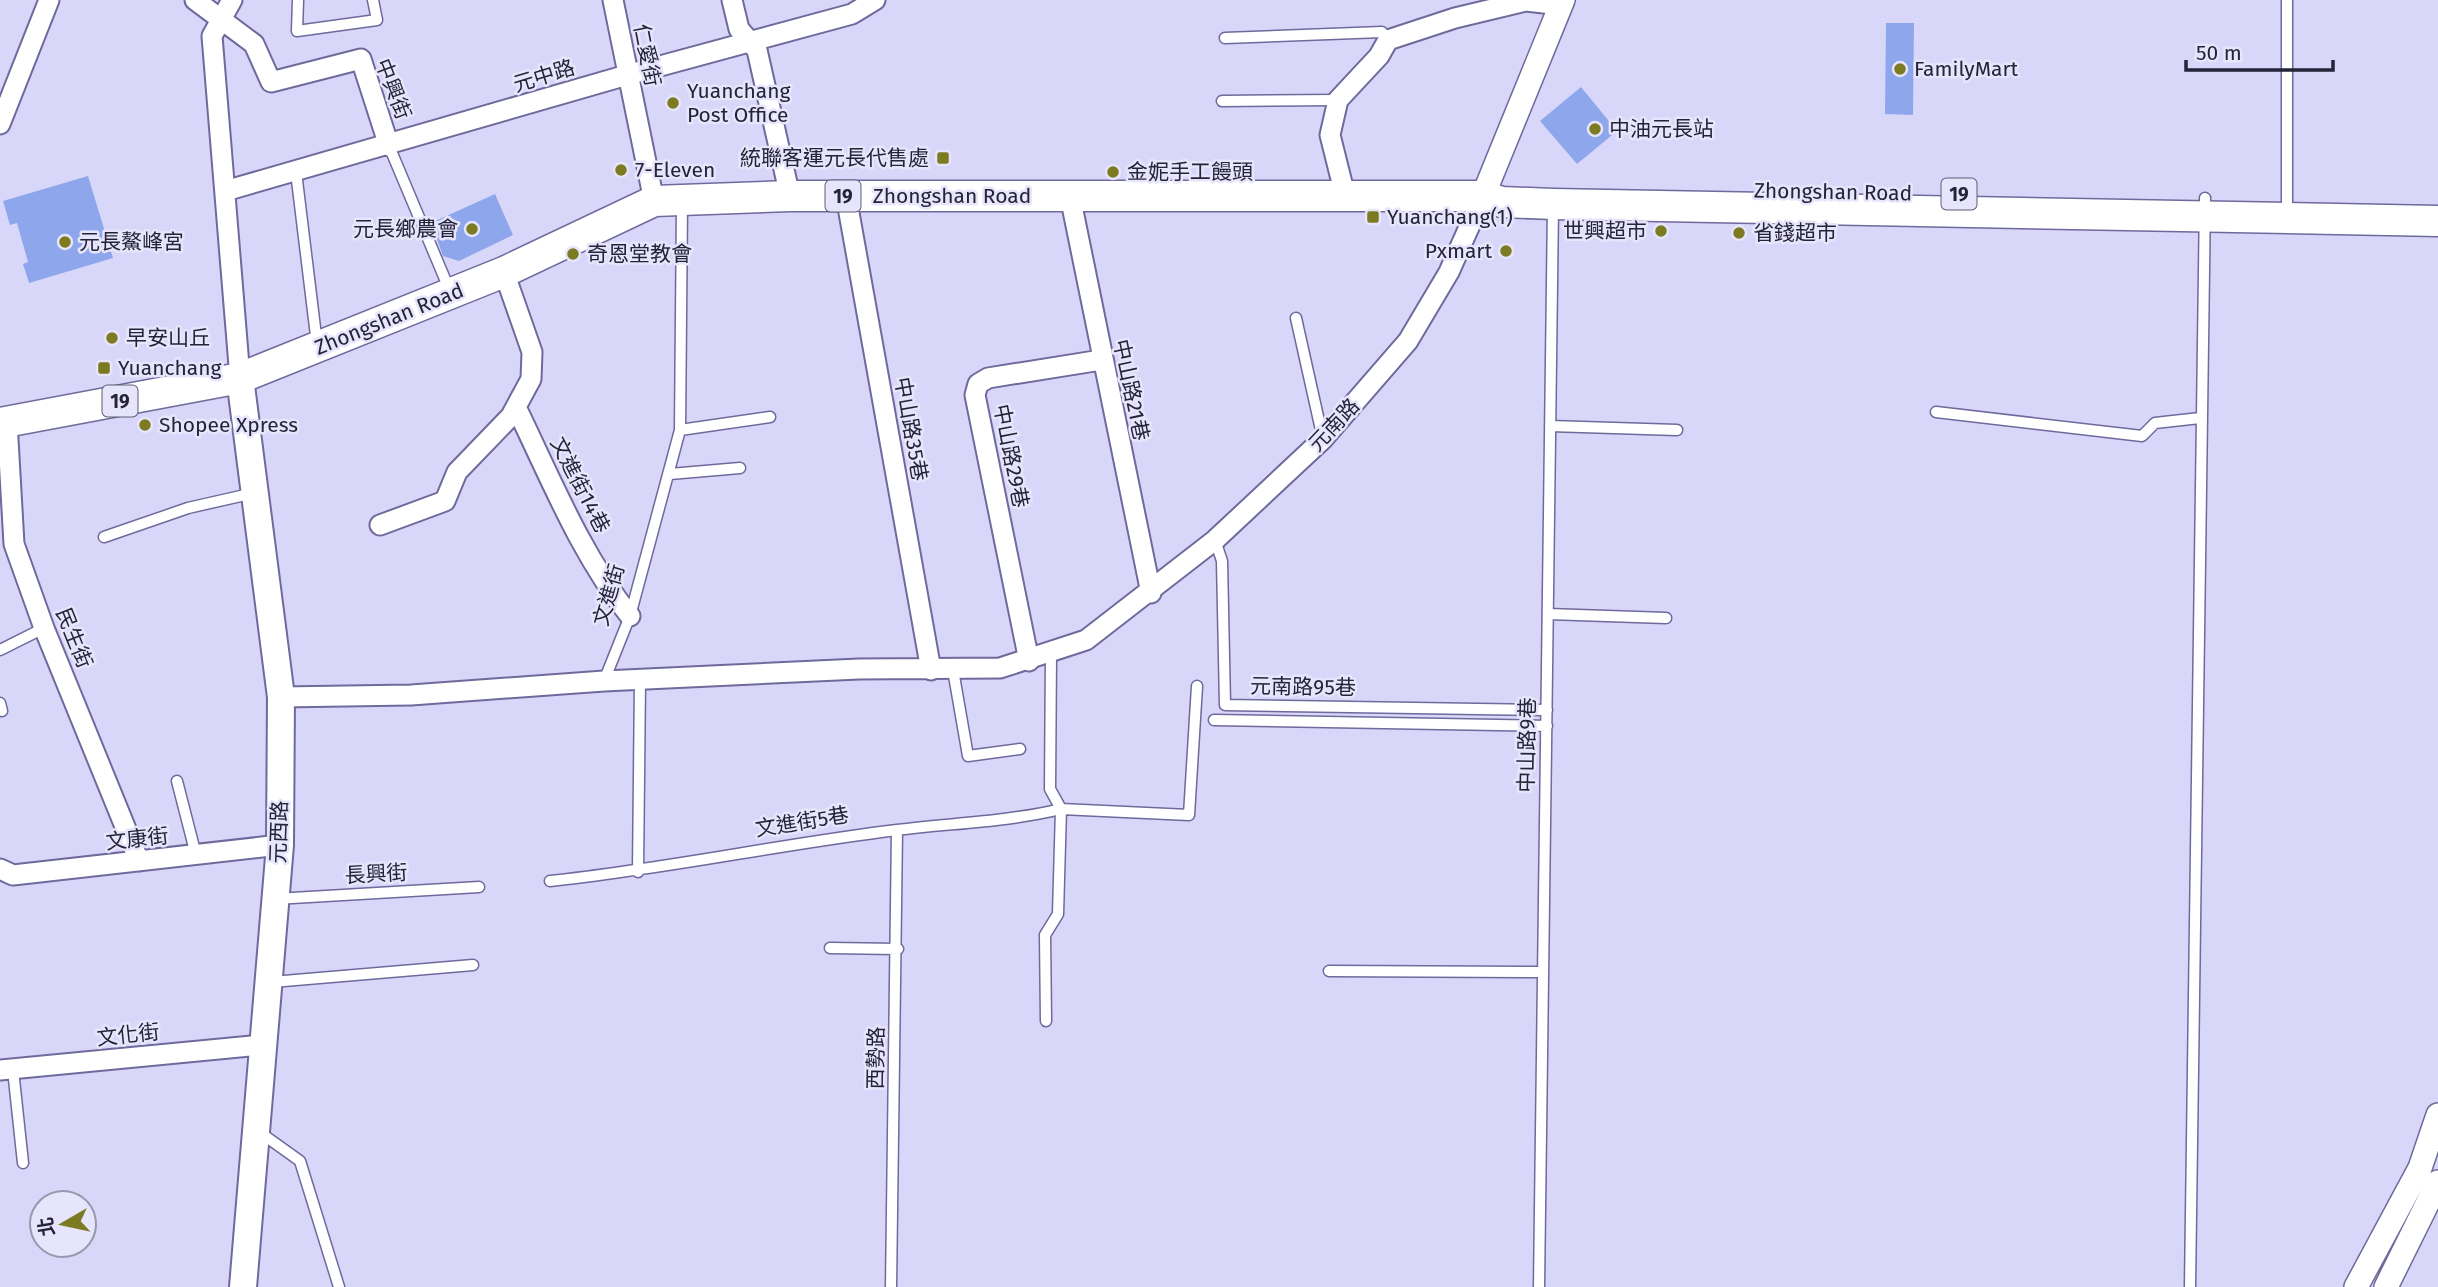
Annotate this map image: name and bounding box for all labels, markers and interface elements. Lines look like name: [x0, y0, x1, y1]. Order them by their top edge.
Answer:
street label: 仁愛街: [628, 22, 666, 88]
scale bar: [2186, 28, 2333, 72]
text: 50 m: [2196, 40, 2242, 66]
street label: 元中路: [510, 54, 578, 98]
street label: 中興街: [370, 55, 416, 123]
place label: FamilyMart: [1914, 56, 2019, 82]
marker: FamilyMart: [1892, 61, 1908, 77]
place label: Yuanchang Post Office: [687, 78, 791, 128]
marker: Yuanchang Post Office: [665, 95, 681, 111]
place label: 中油元長站: [1609, 116, 1714, 142]
marker: 中油元長站: [1587, 121, 1603, 137]
place label: 統聯客運元長代售處: [740, 145, 929, 171]
marker: 統聯客運元長代售處: [935, 150, 951, 166]
place label: 7-Eleven: [635, 157, 715, 183]
place label: 金妮手工饅頭: [1127, 159, 1253, 185]
marker: 7-Eleven: [613, 162, 629, 178]
marker: 金妮手工饅頭: [1105, 164, 1121, 180]
street label: Zhongshan Road: [1754, 178, 1912, 206]
road number: 19: [1941, 178, 1976, 210]
road number: 19: [826, 180, 860, 212]
street label: Zhongshan Road: [873, 183, 1031, 209]
place label: Yuanchang(1): [1387, 204, 1513, 230]
marker: Yuanchang(1): [1365, 209, 1381, 225]
place label: 元長鄉農會: [353, 216, 458, 242]
place label: 世興超市: [1563, 218, 1647, 244]
place label: 省錢超市: [1753, 220, 1837, 246]
marker: 元長鄉農會: [464, 221, 480, 237]
marker: 世興超市: [1653, 223, 1669, 239]
marker: 省錢超市: [1731, 225, 1747, 241]
place label: 元長鰲峰宮: [79, 229, 184, 255]
marker: 元長鰲峰宮: [57, 234, 73, 250]
place label: Pxmart: [1425, 238, 1492, 264]
place label: 奇恩堂教會: [587, 241, 692, 267]
marker: Pxmart: [1498, 243, 1514, 259]
marker: 奇恩堂教會: [565, 246, 581, 262]
street label: Zhongshan Road: [311, 277, 467, 361]
place label: 早安山丘: [126, 325, 210, 351]
marker: 早安山丘: [104, 330, 120, 346]
street label: 中山路21巷: [1108, 337, 1154, 443]
place label: Yuanchang: [118, 355, 222, 381]
marker: Yuanchang: [96, 360, 112, 376]
street label: 中山路35巷: [889, 375, 933, 483]
road number: 19: [102, 386, 138, 416]
street label: 元南路: [1303, 393, 1365, 457]
street label: 中山路29巷: [988, 402, 1034, 510]
place label: Shopee Xpress: [159, 412, 298, 438]
marker: Shopee Xpress: [137, 417, 153, 433]
street label: 文進街14巷: [545, 433, 615, 537]
street label: 文進街: [588, 561, 630, 629]
street label: 民生街: [50, 604, 98, 672]
street label: 元南路95巷: [1250, 673, 1356, 701]
street label: 中山路9巷: [1513, 697, 1541, 793]
street label: 元西路: [265, 800, 293, 864]
street label: 文進街5巷: [753, 802, 851, 842]
street label: 文康街: [104, 823, 170, 855]
street label: 長興街: [344, 859, 408, 889]
street label: 文化街: [95, 1019, 161, 1051]
street label: 西勢路: [862, 1026, 890, 1090]
north arrow: [28, 1189, 98, 1259]
text: 北: [34, 1215, 60, 1238]

